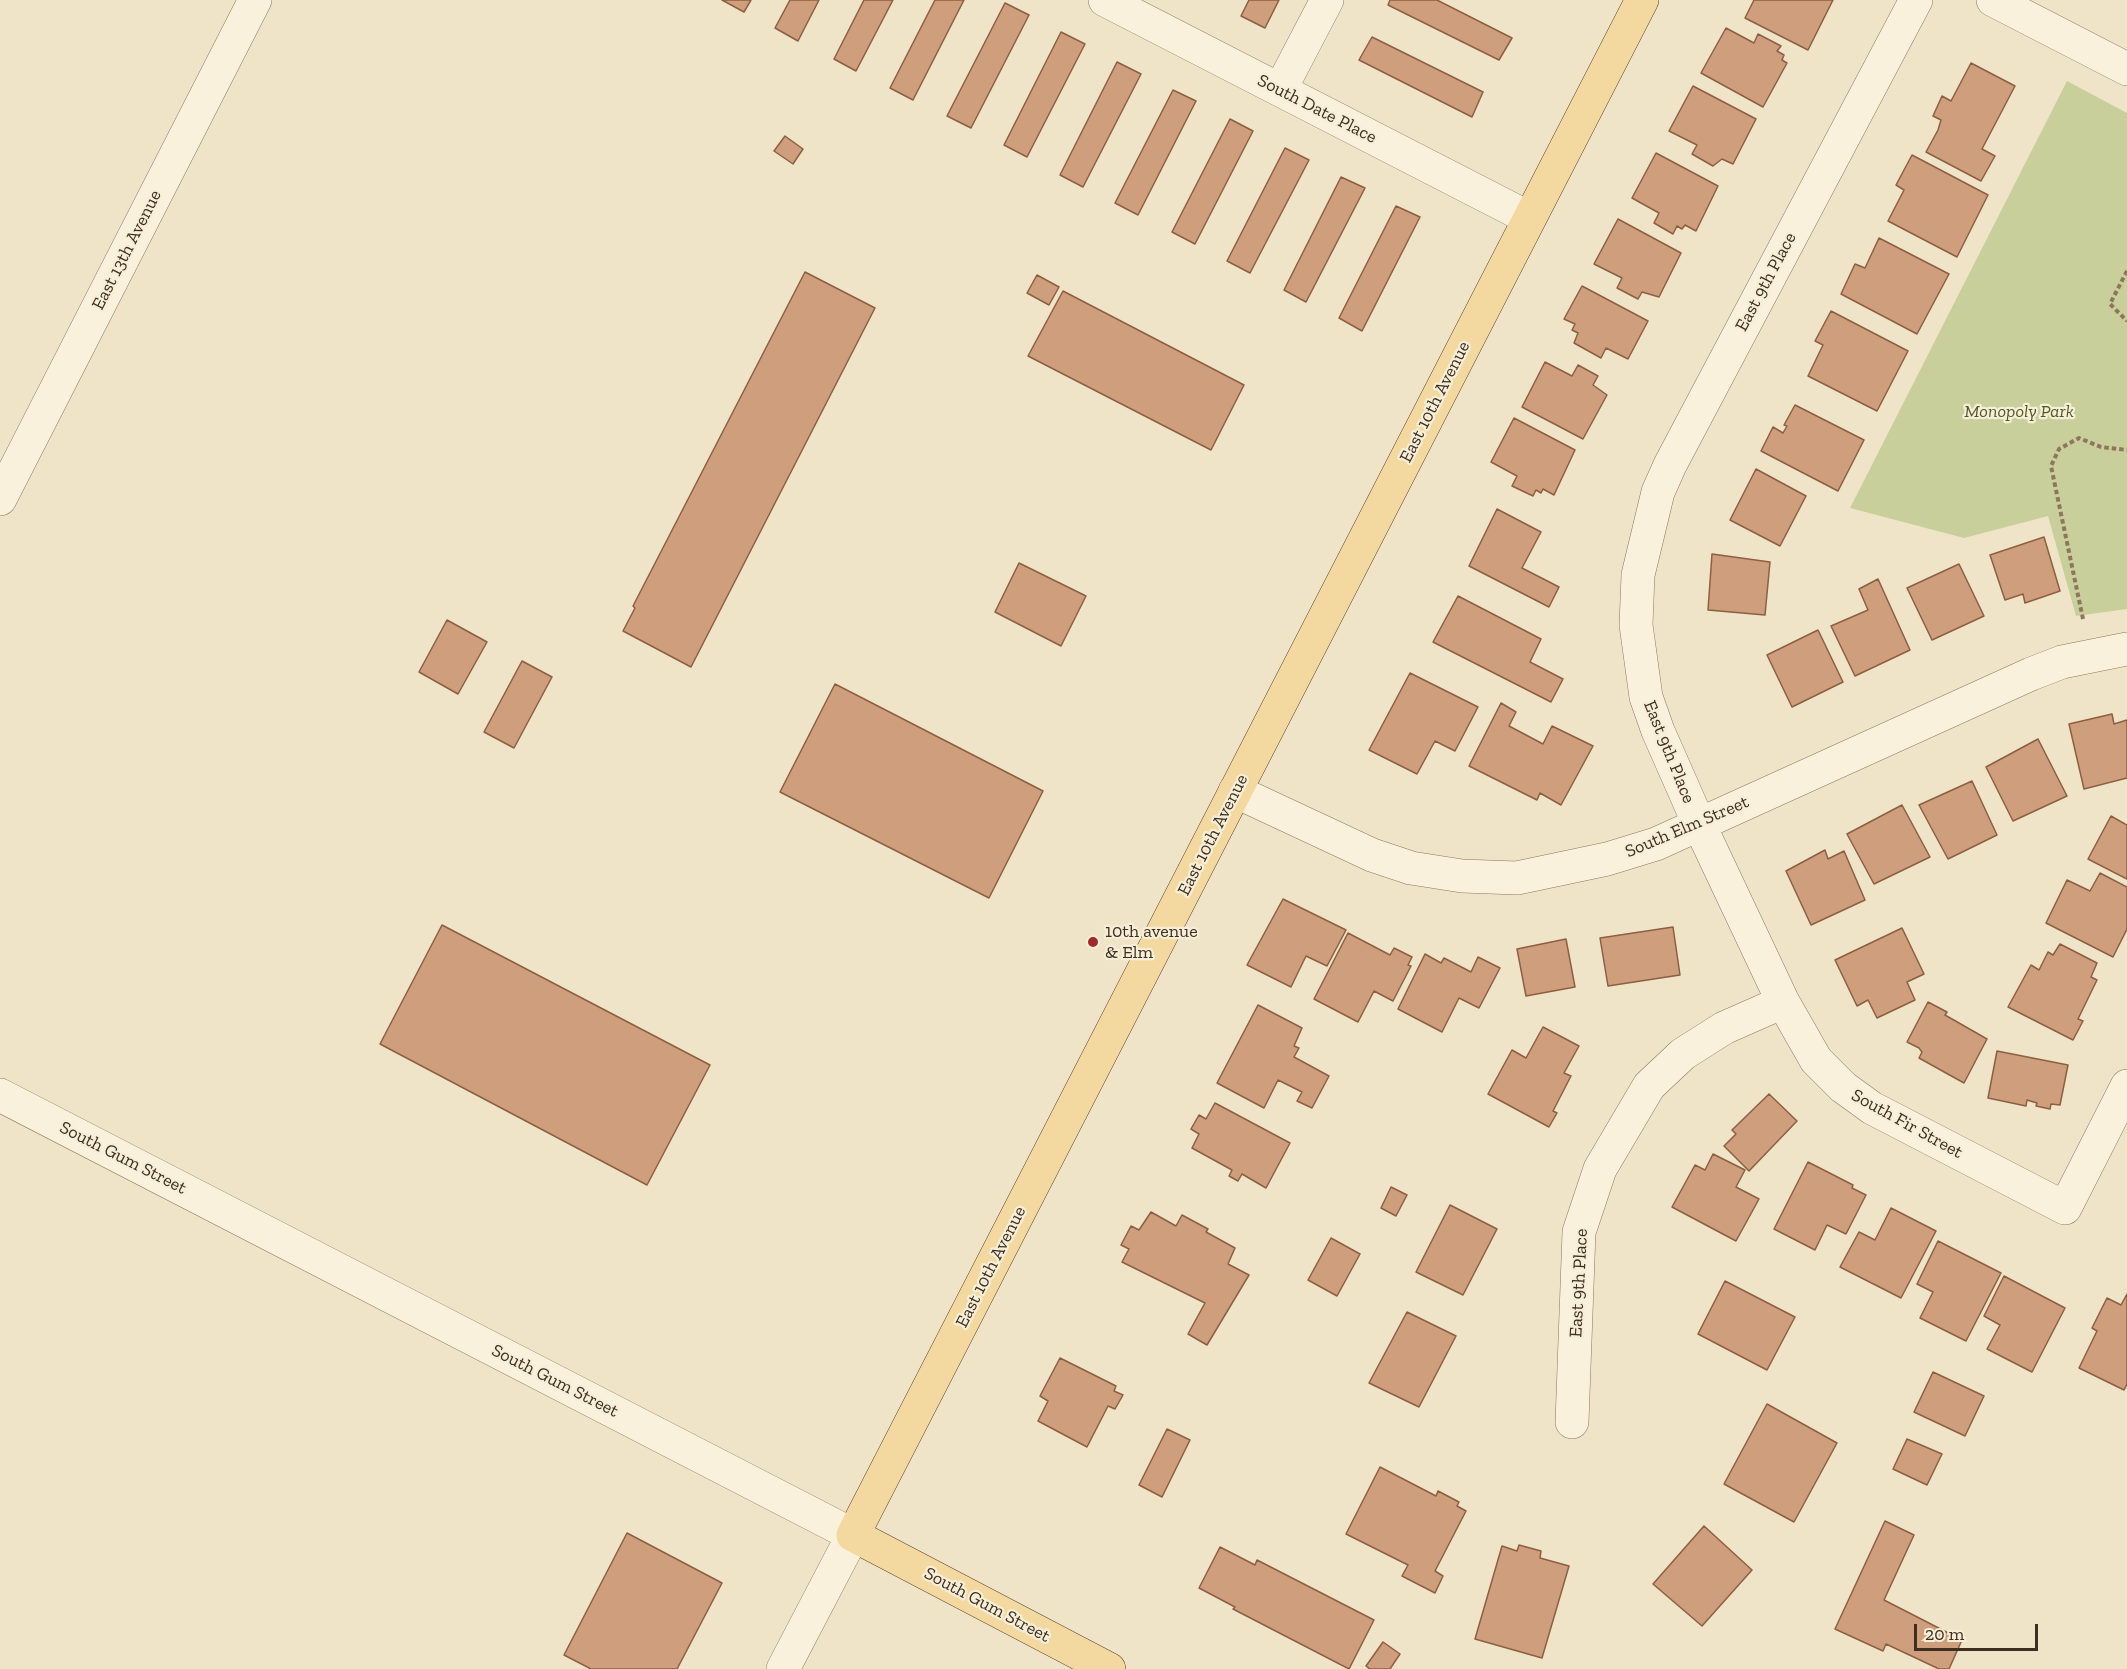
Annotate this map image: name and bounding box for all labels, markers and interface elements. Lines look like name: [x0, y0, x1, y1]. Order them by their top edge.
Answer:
street label: South Date Place: [1254, 70, 1380, 148]
street label: East 13th Avenue: [88, 187, 166, 313]
street label: East 9th Place: [1731, 229, 1801, 335]
street label: East 10th Avenue: [1395, 338, 1475, 466]
park label: Monopoly Park: [1964, 401, 2074, 423]
street label: East 9th Place: [1639, 697, 1699, 807]
street label: East 10th Avenue: [1173, 771, 1253, 899]
street label: South Elm Street: [1622, 791, 1752, 863]
place label: 10th avenue & Elm: [1105, 921, 1198, 964]
marker: 10th avenue & Elm: [1086, 935, 1100, 949]
street label: South Fir Street: [1848, 1085, 1966, 1163]
street label: South Gum Street: [56, 1117, 190, 1199]
street label: East 10th Avenue: [951, 1203, 1031, 1331]
street label: East 9th Place: [1565, 1228, 1593, 1338]
street label: South Gum Street: [488, 1340, 622, 1422]
street label: South Gum Street: [920, 1563, 1054, 1647]
scale bar: [1917, 1612, 2042, 1650]
text: 20 m: [1925, 1623, 1964, 1645]

